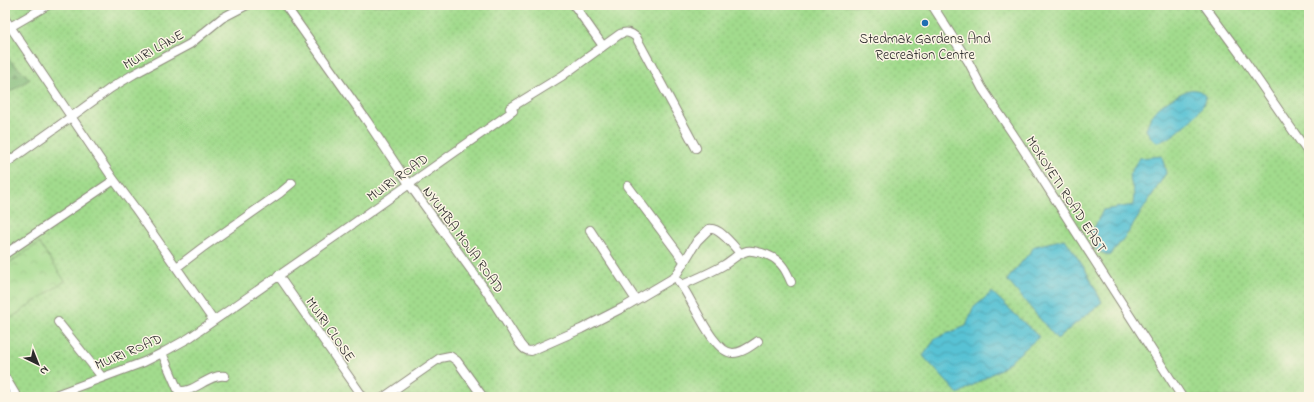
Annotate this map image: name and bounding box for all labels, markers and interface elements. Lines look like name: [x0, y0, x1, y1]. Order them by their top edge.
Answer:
marker: Stedmak Gardens And Recreation Centre: [920, 18, 930, 28]
street label: MUIRI LANE: [119, 25, 188, 76]
place label: Stedmak Gardens And Recreation Centre: [859, 29, 991, 66]
street label: MOKOYETI ROAD EAST: [1020, 132, 1112, 258]
street label: MUIRI ROAD: [363, 149, 433, 207]
street label: NYUMBA MOJA ROAD: [417, 182, 509, 298]
street label: MUIRI CLOSE: [300, 293, 360, 366]
street label: MUIRI ROAD: [92, 329, 165, 376]
north arrow: [18, 344, 58, 384]
text: N: [36, 362, 52, 379]

